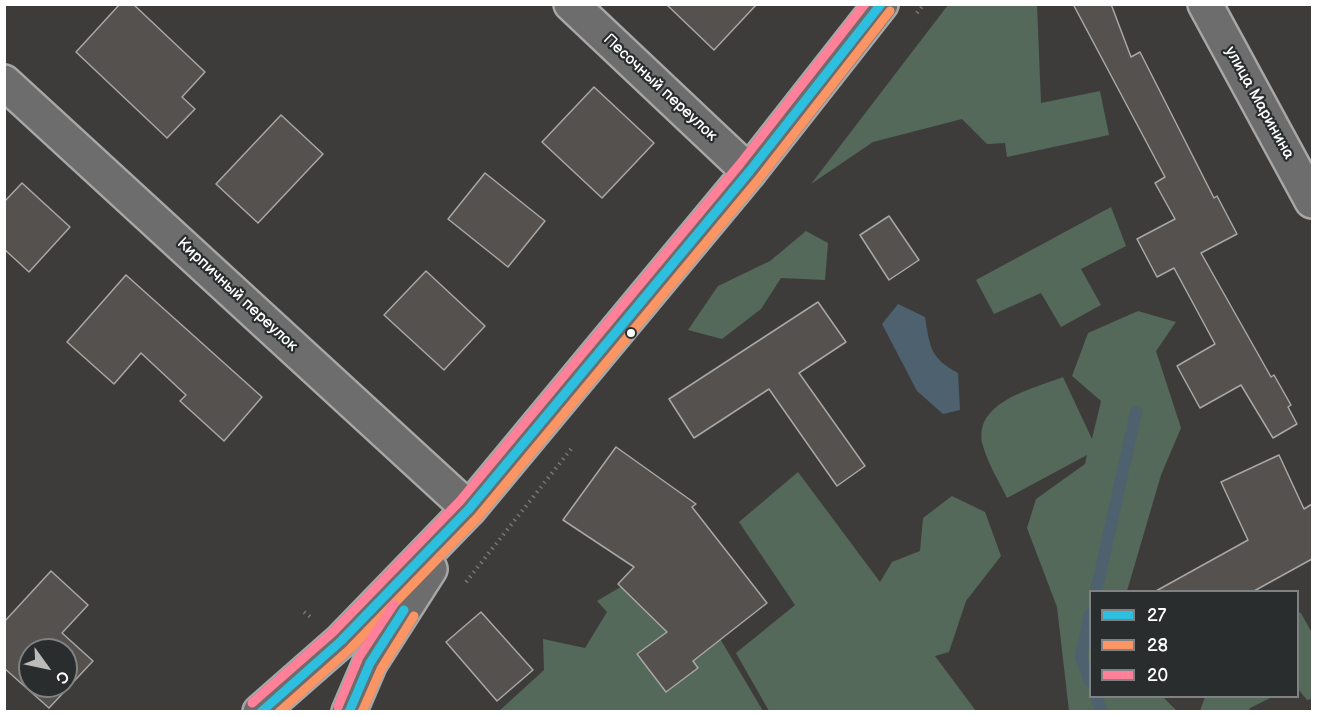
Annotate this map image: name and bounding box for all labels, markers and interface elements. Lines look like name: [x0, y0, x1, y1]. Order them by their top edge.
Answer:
street label: Песочный переулок: [599, 30, 721, 146]
street label: улица Маринина: [1220, 43, 1298, 163]
street label: Кирпичный переулок: [173, 234, 301, 356]
unlabelled marker: [625, 327, 637, 339]
legend: [1089, 590, 1299, 698]
text: 27: [1147, 605, 1166, 626]
text: 28: [1147, 635, 1168, 656]
north arrow: [18, 638, 78, 698]
text: 20: [1147, 665, 1168, 686]
text: С: [51, 667, 73, 687]

